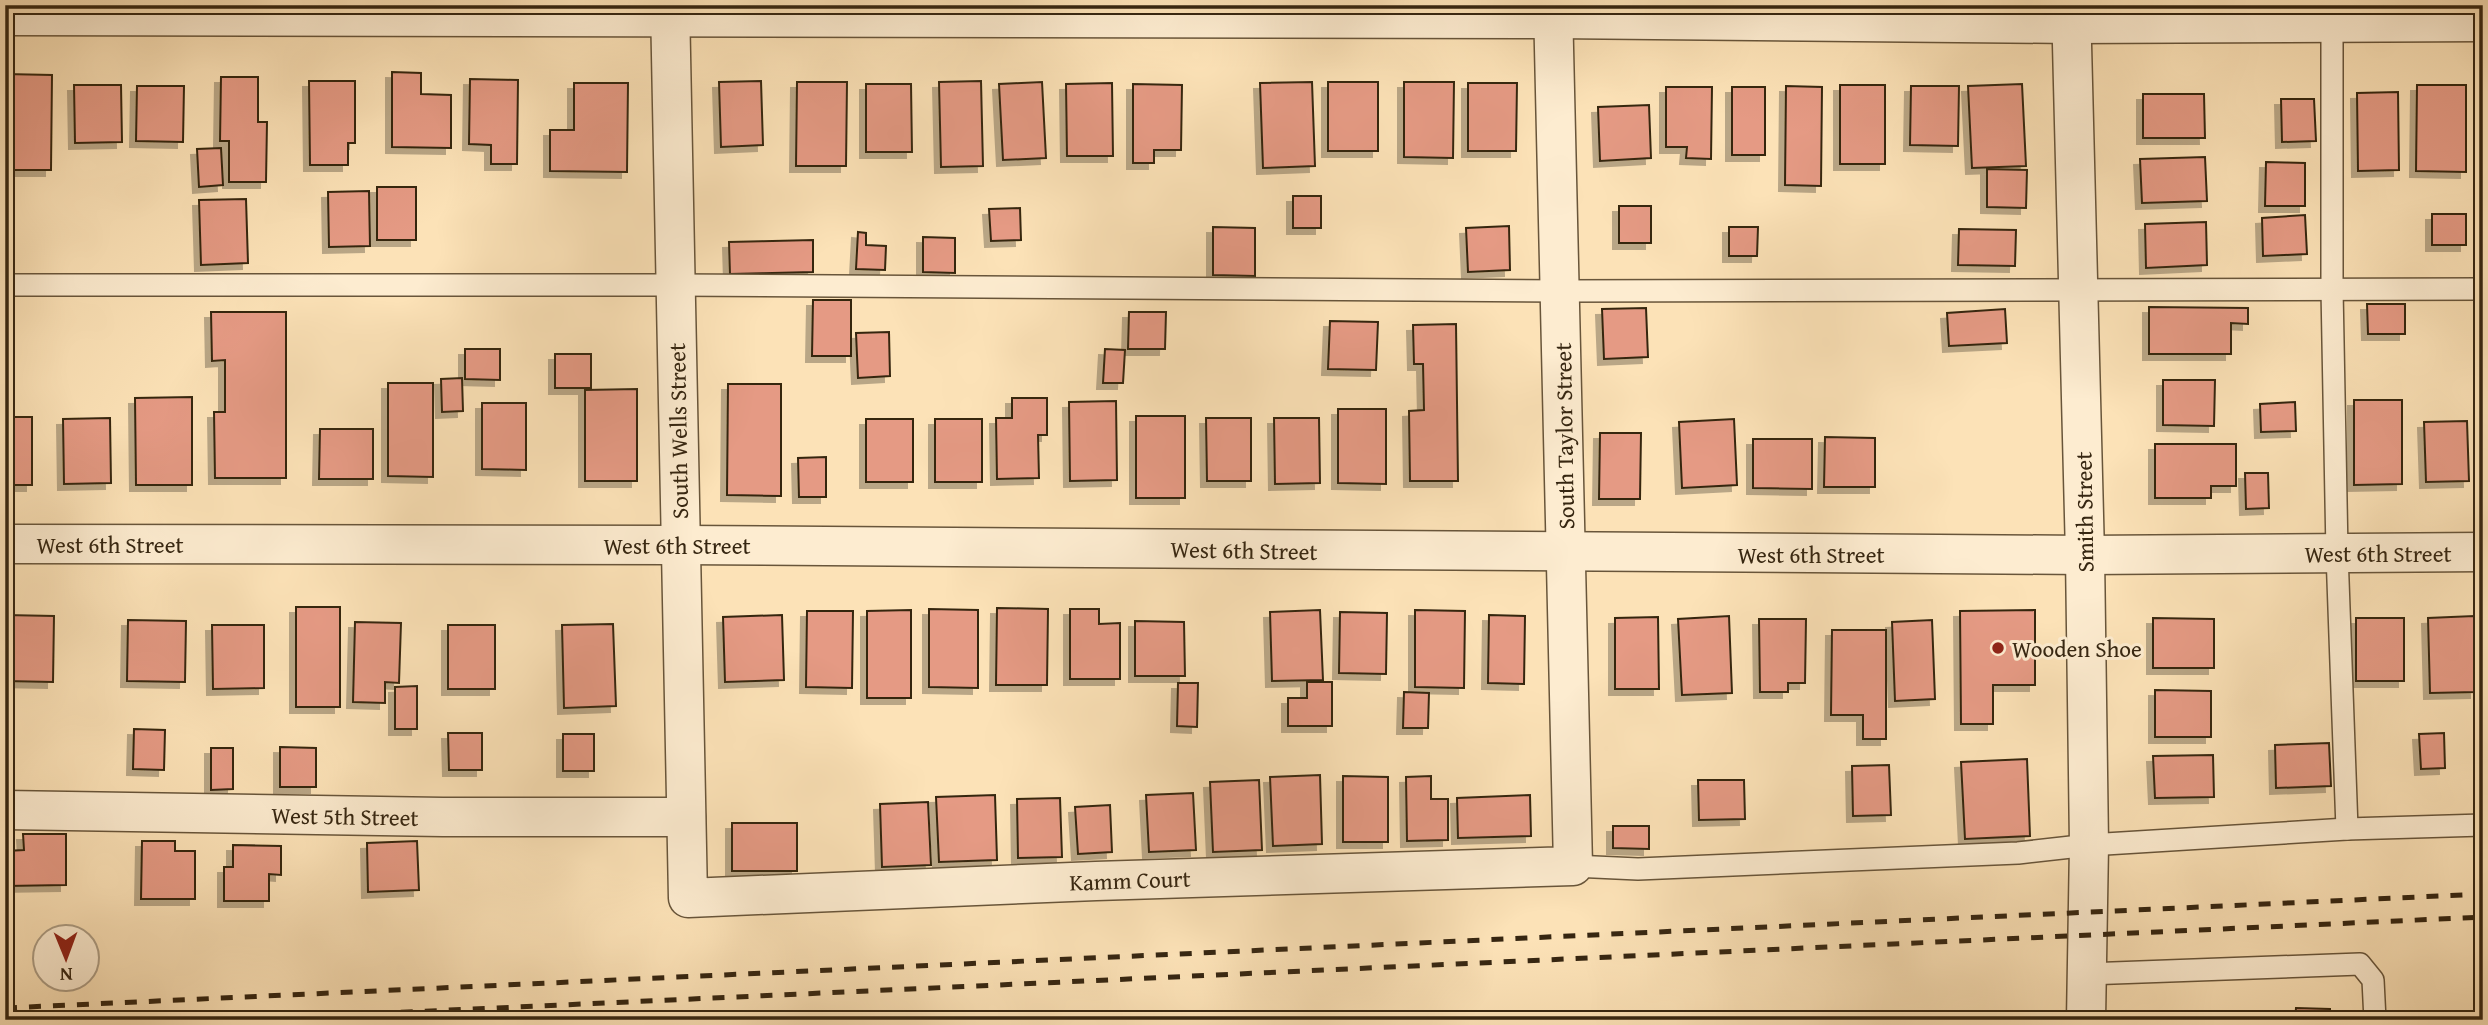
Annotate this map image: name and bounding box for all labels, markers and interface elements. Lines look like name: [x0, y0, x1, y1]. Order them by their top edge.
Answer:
street label: South Taylor Street: [1546, 342, 1582, 530]
street label: South Wells Street: [660, 343, 696, 519]
street label: Smith Street: [2066, 451, 2102, 573]
street label: West 6th Street: [36, 528, 184, 561]
street label: West 6th Street: [603, 529, 751, 562]
street label: West 6th Street: [1170, 532, 1318, 568]
street label: West 6th Street: [2304, 537, 2452, 570]
street label: West 6th Street: [1737, 538, 1885, 571]
place label: Wooden Shoe: [2012, 632, 2142, 665]
marker: Wooden Shoe: [1990, 640, 2006, 656]
street label: West 5th Street: [271, 798, 419, 834]
street label: Kamm Court: [1069, 861, 1191, 899]
north arrow: [32, 923, 102, 993]
text: N: [59, 961, 73, 989]

